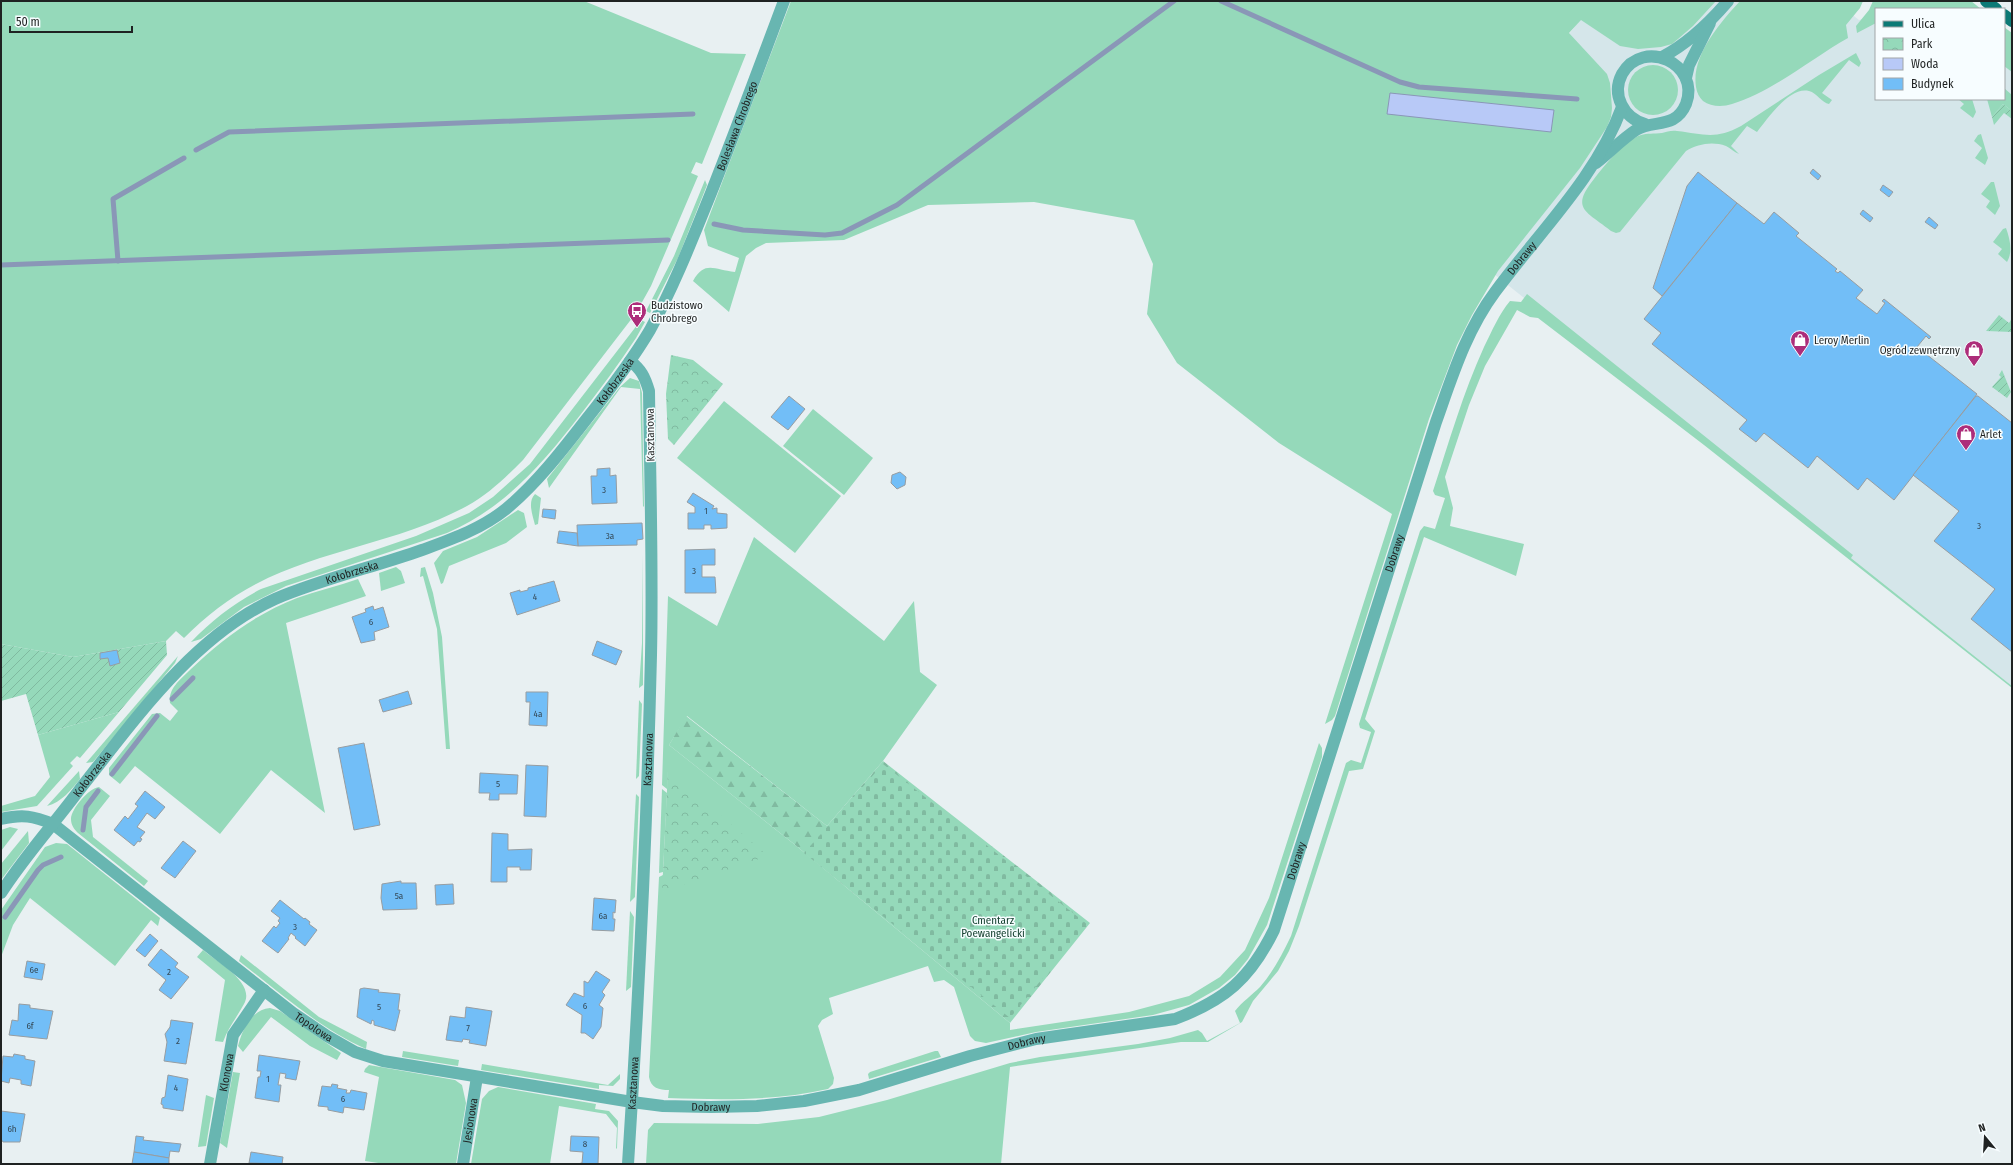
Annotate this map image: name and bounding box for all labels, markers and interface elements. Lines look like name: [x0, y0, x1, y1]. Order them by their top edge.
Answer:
scale bar: [10, 8, 132, 34]
legend: [1875, 8, 2005, 100]
text: 50 m: [16, 15, 40, 29]
text: Ulica: [1911, 17, 1935, 31]
text: Park: [1911, 37, 1933, 51]
text: Woda: [1911, 57, 1939, 71]
text: Budynek: [1911, 77, 1954, 91]
street label: Bolesława Chrobrego: [714, 79, 760, 173]
street label: Dobrawy: [1505, 239, 1539, 278]
place label: Budzistowo Chrobrego: [651, 299, 703, 325]
bus stop icon: Budzistowo Chrobrego: [626, 300, 648, 328]
shop icon: Leroy Merlin: [1789, 329, 1811, 357]
place label: Leroy Merlin: [1814, 334, 1869, 347]
shop icon: Ogród zewnętrzny: [1963, 339, 1985, 367]
place label: Ogród zewnętrzny: [1880, 344, 1960, 357]
street label: Kołobrzeska: [594, 356, 637, 408]
street label: Kasztanowa: [644, 408, 657, 462]
shop icon: Arlet: [1955, 423, 1977, 451]
place label: Arlet: [1980, 428, 2002, 441]
house number: 3: [602, 485, 606, 495]
house number: 1: [704, 506, 708, 516]
house number: 3: [1977, 521, 1981, 531]
house number: 3a: [606, 531, 615, 541]
street label: Dobrawy: [1383, 533, 1407, 574]
street label: Kołobrzeska: [324, 559, 380, 587]
house number: 3: [692, 566, 696, 576]
house number: 4: [533, 592, 538, 602]
house number: 6: [369, 617, 374, 627]
house number: 4a: [534, 709, 543, 719]
street label: Kasztanowa: [641, 733, 656, 786]
street label: Kołobrzeska: [70, 749, 114, 800]
house number: 5: [496, 779, 500, 789]
street label: Dobrawy: [1284, 840, 1309, 882]
house number: 5a: [395, 891, 404, 901]
house number: 6a: [599, 911, 608, 921]
park label: Cmentarz Poewangelicki: [961, 914, 1025, 940]
house number: 3: [293, 922, 297, 932]
house number: 6e: [30, 965, 39, 975]
house number: 2: [167, 967, 171, 977]
house number: 6: [583, 1001, 588, 1011]
house number: 5: [377, 1002, 381, 1012]
street label: Topolowa: [292, 1010, 335, 1045]
house number: 6f: [26, 1021, 35, 1031]
house number: 7: [466, 1023, 470, 1033]
street label: Dobrawy: [1006, 1032, 1047, 1053]
house number: 2: [176, 1036, 180, 1046]
street label: Klonowa: [217, 1052, 237, 1093]
street label: Kasztanowa: [625, 1056, 642, 1110]
house number: 1: [266, 1074, 270, 1084]
house number: 4: [174, 1083, 179, 1093]
house number: 6: [341, 1094, 346, 1104]
street label: Jesionowa: [460, 1097, 481, 1144]
street label: Dobrawy: [691, 1101, 731, 1114]
north arrow: [1965, 1117, 2005, 1157]
text: N: [1977, 1121, 1987, 1135]
house number: 6h: [7, 1124, 17, 1134]
house number: 8: [583, 1139, 588, 1149]

